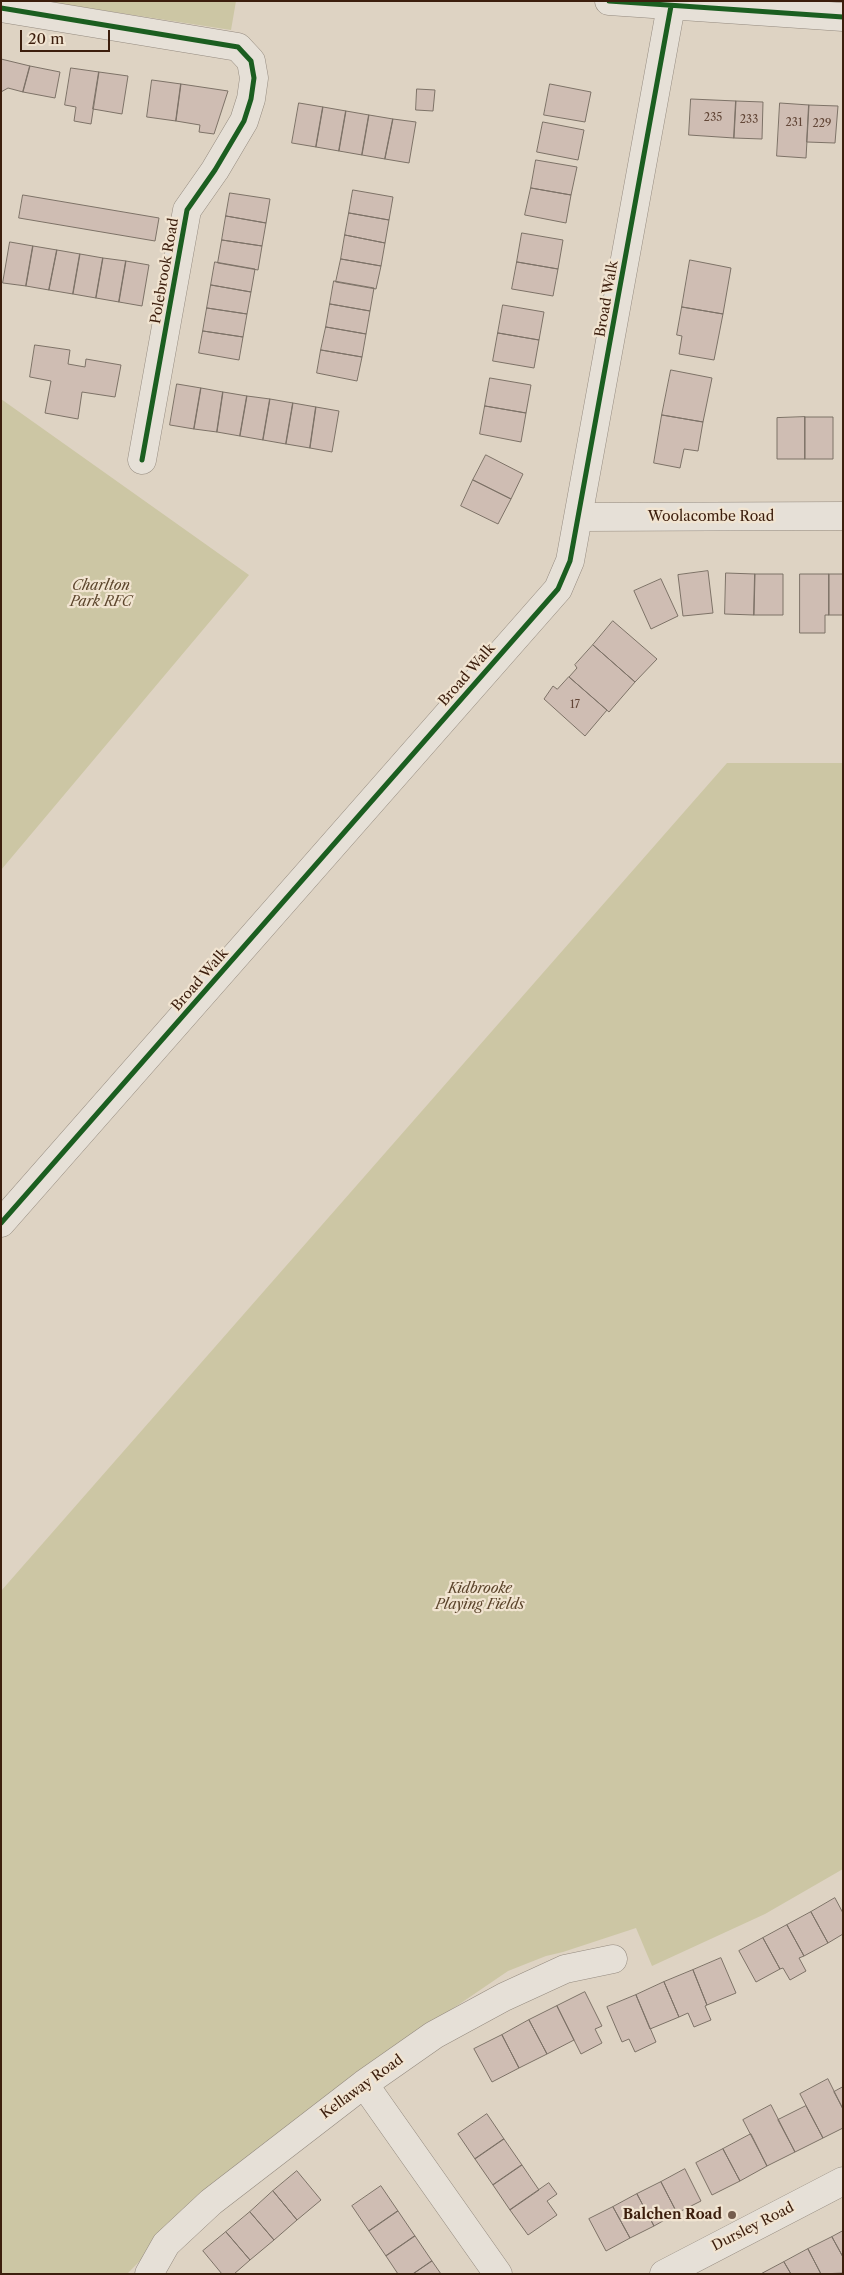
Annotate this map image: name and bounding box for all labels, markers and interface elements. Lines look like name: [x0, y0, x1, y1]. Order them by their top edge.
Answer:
scale bar: [22, 20, 112, 52]
text: 20 m: [28, 29, 64, 48]
house number: 235: [704, 111, 722, 125]
house number: 233: [740, 113, 758, 127]
house number: 231: [785, 116, 803, 130]
house number: 229: [812, 117, 832, 131]
street label: Polebrook Road: [147, 217, 183, 325]
street label: Broad Walk: [592, 259, 622, 339]
street label: Woolacombe Road: [648, 509, 774, 525]
park label: Charlton Park RFC: [70, 578, 132, 610]
street label: Broad Walk: [435, 640, 499, 710]
house number: 17: [570, 698, 580, 712]
street label: Broad Walk: [168, 945, 232, 1015]
park label: Kidbrooke Playing Fields: [435, 1581, 525, 1614]
street label: Kellaway Road: [317, 2051, 407, 2123]
street label: Dursley Road: [709, 2199, 797, 2255]
place label: Balchen Road: [623, 2207, 722, 2223]
marker: Balchen Road: [726, 2209, 738, 2221]

